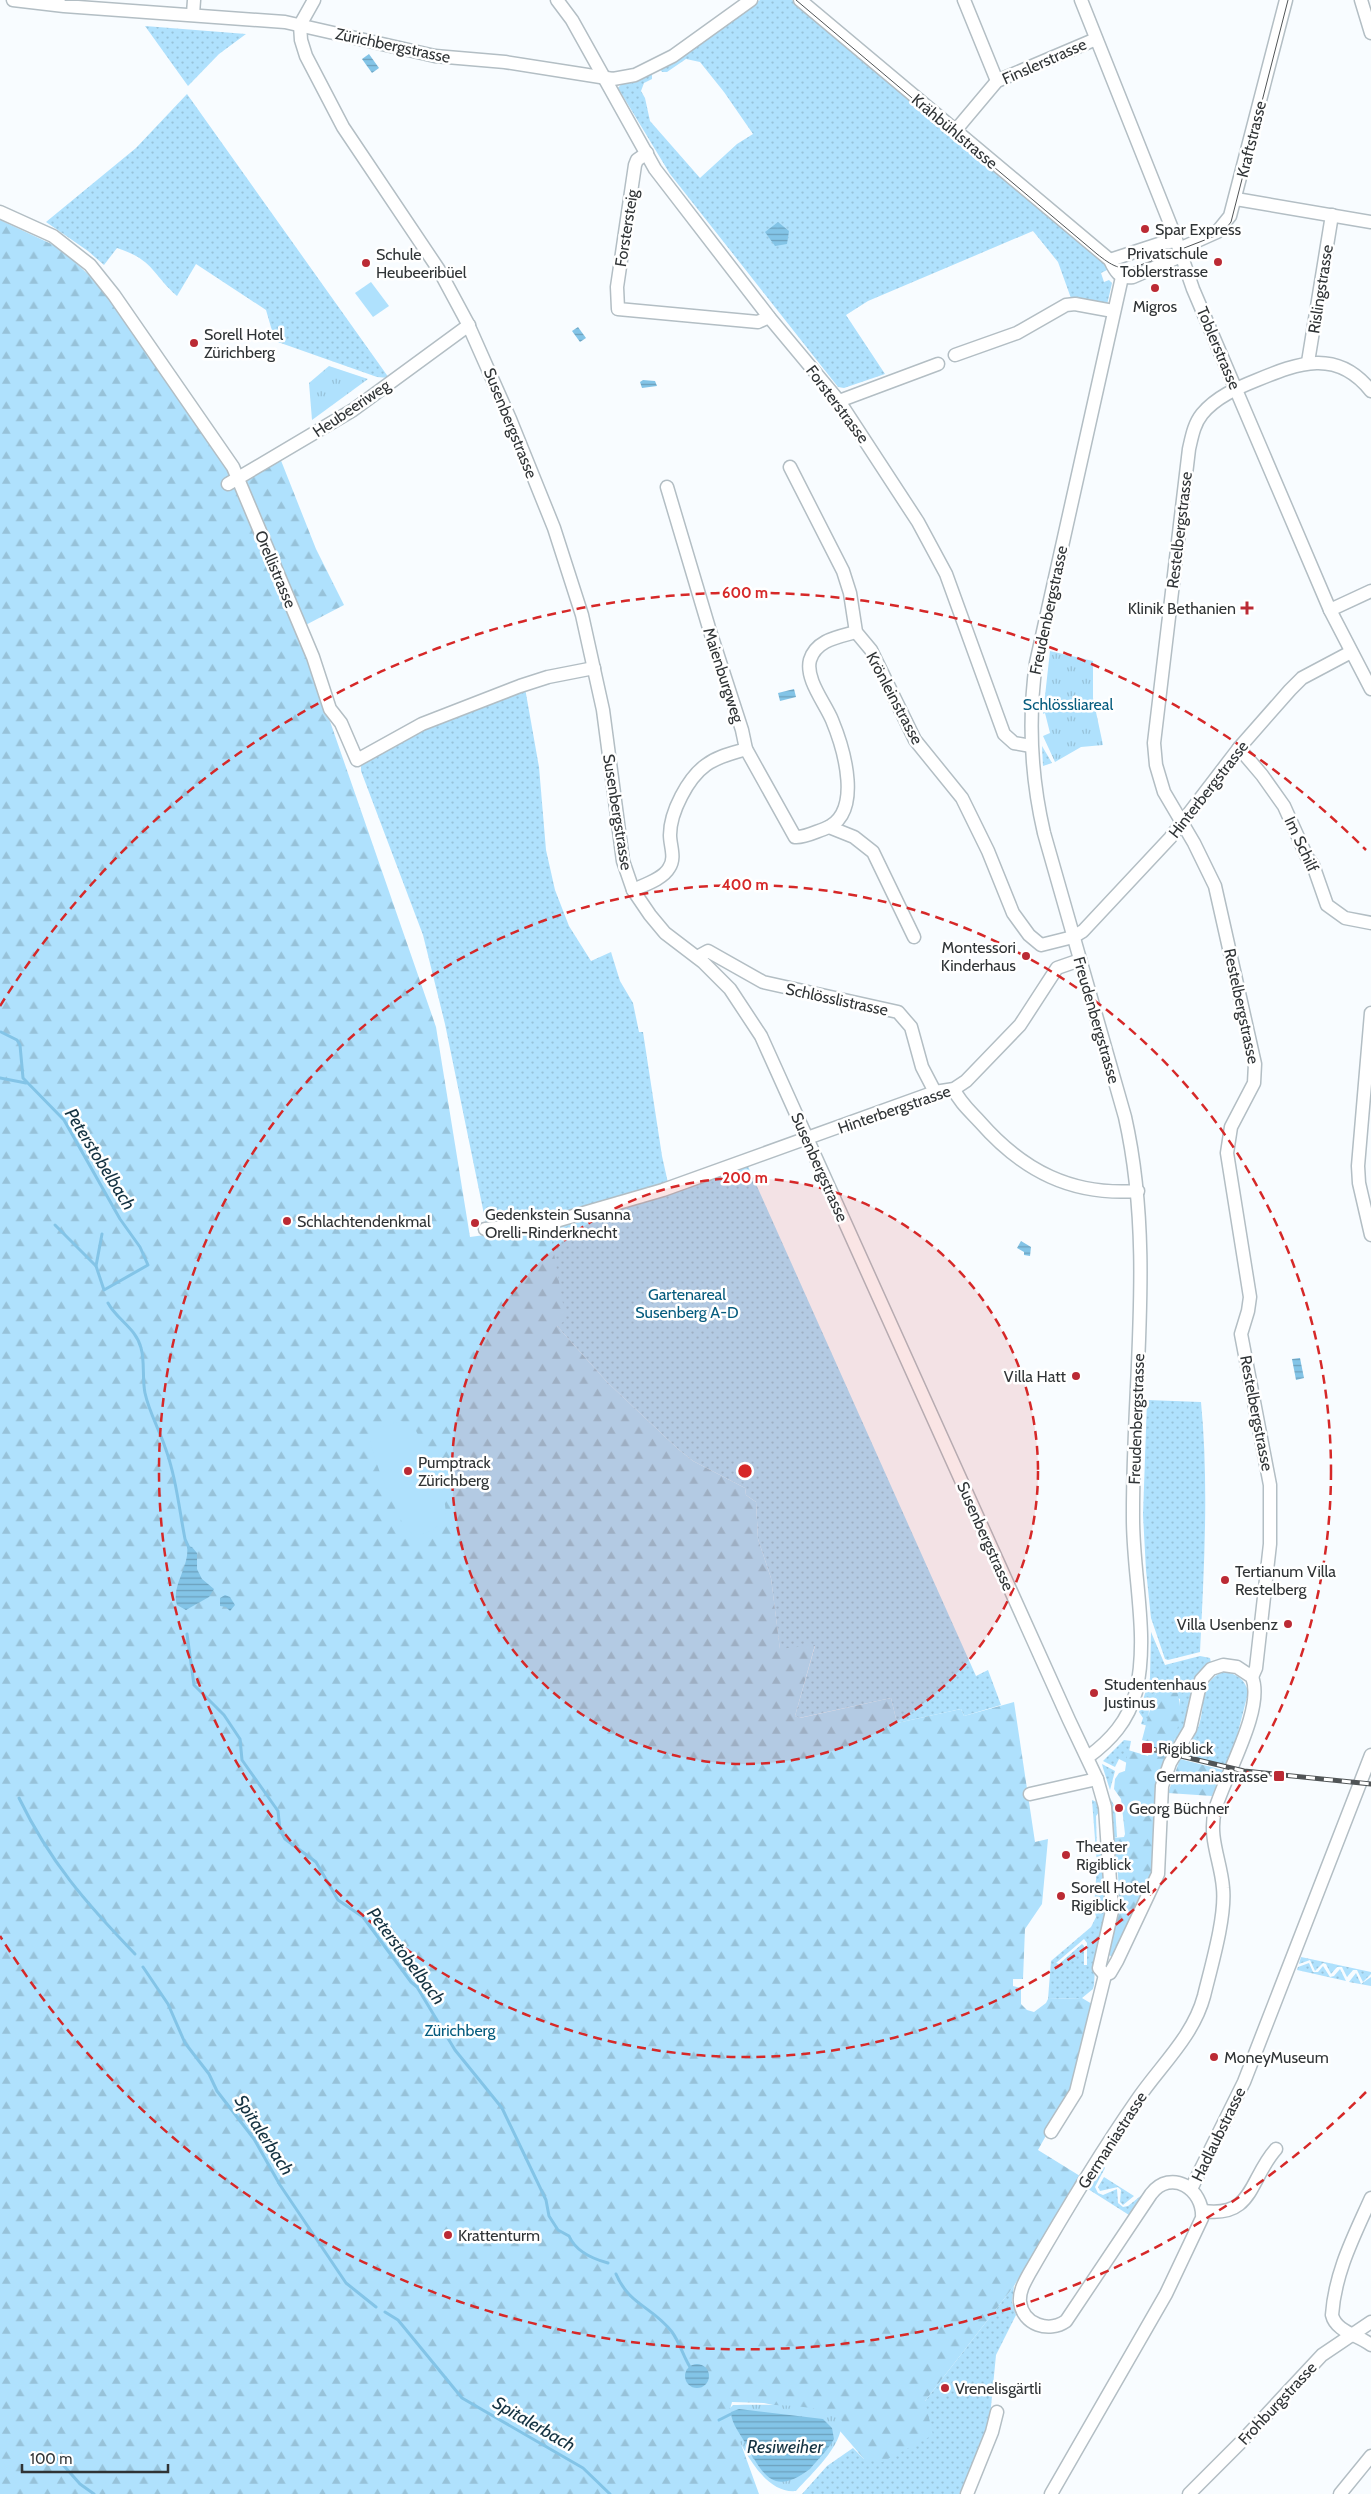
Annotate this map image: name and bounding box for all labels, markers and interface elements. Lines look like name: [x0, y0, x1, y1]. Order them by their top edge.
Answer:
street label: Zürichbergstrasse: [334, 24, 452, 67]
street label: Finslerstrasse: [999, 34, 1089, 88]
street label: Krähbühlstrasse: [908, 90, 1001, 173]
street label: Kraftstrasse: [1233, 99, 1270, 179]
street label: Forstersteig: [611, 187, 642, 268]
place label: Spar Express: [1155, 220, 1242, 239]
marker: Spar Express: [1139, 223, 1151, 235]
street label: Rislingstrasse: [1304, 243, 1337, 335]
place label: Privatschule Toblerstrasse: [1120, 244, 1208, 281]
place label: Schule Heubeeribüel: [376, 245, 467, 282]
marker: Privatschule Toblerstrasse: [1212, 256, 1224, 268]
marker: Schule Heubeeribüel: [360, 257, 372, 269]
marker: Migros: [1149, 282, 1161, 294]
place label: Migros: [1133, 297, 1178, 316]
street label: Toblerstrasse: [1193, 304, 1244, 392]
place label: Sorell Hotel Zürichberg: [204, 325, 284, 362]
marker: Sorell Hotel Zürichberg: [188, 337, 200, 349]
street label: Forsterstrasse: [802, 362, 873, 447]
street label: Susenbergstrasse: [480, 365, 541, 481]
street label: Heubeeriweg: [309, 375, 394, 441]
street label: Restelbergstrasse: [1163, 471, 1196, 590]
street label: Orellistrasse: [251, 528, 300, 611]
street label: Freudenbergstrasse: [1026, 544, 1071, 676]
text: 600 m: [722, 584, 768, 602]
place label: Klinik Bethanien: [1128, 599, 1236, 618]
marker: Klinik Bethanien: [1240, 601, 1254, 615]
street label: Maienburgweg: [699, 625, 748, 726]
street label: Krönleinstrasse: [862, 649, 927, 748]
park label: Schlössliareal: [1023, 695, 1113, 714]
street label: Hinterbergstrasse: [1165, 737, 1252, 842]
street label: Susenbergstrasse: [599, 753, 636, 872]
street label: Im Schilf: [1280, 813, 1323, 876]
text: 400 m: [722, 876, 768, 894]
place label: Montessori Kinderhaus: [941, 938, 1016, 975]
street label: Restelbergstrasse: [1220, 947, 1263, 1066]
marker: Montessori Kinderhaus: [1020, 950, 1032, 962]
street label: Freudenbergstrasse: [1069, 954, 1124, 1086]
street label: Schlösslistrasse: [784, 979, 890, 1020]
street label: Hinterbergstrasse: [835, 1081, 953, 1138]
water label: Peterstobelbach: [60, 1104, 140, 1214]
street label: Susenbergstrasse: [787, 1110, 852, 1225]
text: 200 m: [722, 1169, 768, 1187]
place label: Gedenkstein Susanna Orelli-Rinderknecht: [485, 1205, 631, 1242]
place label: Schlachtendenkmal: [297, 1212, 431, 1231]
marker: Schlachtendenkmal: [281, 1215, 293, 1227]
marker: Gedenkstein Susanna Orelli-Rinderknecht: [469, 1217, 481, 1229]
park label: Gartenareal Susenberg A-D: [635, 1285, 739, 1322]
street label: Freudenbergstrasse: [1125, 1353, 1148, 1485]
street label: Restelbergstrasse: [1236, 1354, 1277, 1473]
place label: Villa Hatt: [1004, 1367, 1067, 1386]
marker: Villa Hatt: [1070, 1370, 1082, 1382]
place label: Pumptrack Zürichberg: [418, 1453, 492, 1490]
centre of rings: [736, 1462, 754, 1480]
marker: Pumptrack Zürichberg: [402, 1465, 414, 1477]
street label: Susenbergstrasse: [953, 1479, 1018, 1594]
place label: Tertianum Villa Restelberg: [1235, 1562, 1336, 1599]
marker: Tertianum Villa Restelberg: [1219, 1574, 1231, 1586]
place label: Villa Usenbenz: [1177, 1615, 1278, 1634]
marker: Villa Usenbenz: [1282, 1618, 1294, 1630]
place label: Studentenhaus Justinus: [1103, 1675, 1207, 1712]
marker: Studentenhaus Justinus: [1088, 1687, 1100, 1699]
place label: Rigiblick: [1158, 1739, 1214, 1758]
marker: Rigiblick: [1140, 1741, 1154, 1755]
place label: Germaniastrasse: [1156, 1767, 1268, 1786]
marker: Germaniastrasse: [1272, 1769, 1286, 1783]
place label: Georg Büchner: [1129, 1799, 1230, 1818]
marker: Georg Büchner: [1113, 1802, 1125, 1814]
place label: Theater Rigiblick: [1076, 1837, 1132, 1874]
marker: Theater Rigiblick: [1060, 1849, 1072, 1861]
place label: Sorell Hotel Rigiblick: [1071, 1878, 1151, 1915]
marker: Sorell Hotel Rigiblick: [1055, 1890, 1067, 1902]
water label: Peterstobelbach: [362, 1903, 450, 2009]
park label: Zürichberg: [424, 2021, 497, 2040]
place label: MoneyMuseum: [1224, 2048, 1329, 2067]
marker: MoneyMuseum: [1208, 2051, 1220, 2063]
street label: Hadlaubstrasse: [1187, 2084, 1249, 2184]
street label: Germaniastrasse: [1074, 2088, 1151, 2192]
water label: Spitalerbach: [230, 2091, 298, 2179]
place label: Krattenturm: [458, 2226, 540, 2245]
marker: Krattenturm: [442, 2229, 454, 2241]
street label: Frohburgstrasse: [1234, 2358, 1321, 2449]
place label: Vrenelisgärtli: [955, 2379, 1041, 2398]
marker: Vrenelisgärtli: [939, 2382, 951, 2394]
water label: Spitalerbach: [489, 2392, 579, 2456]
water label: Resiweiher: [747, 2436, 824, 2458]
scale bar: [22, 2442, 169, 2474]
text: 100 m: [30, 2450, 72, 2468]

